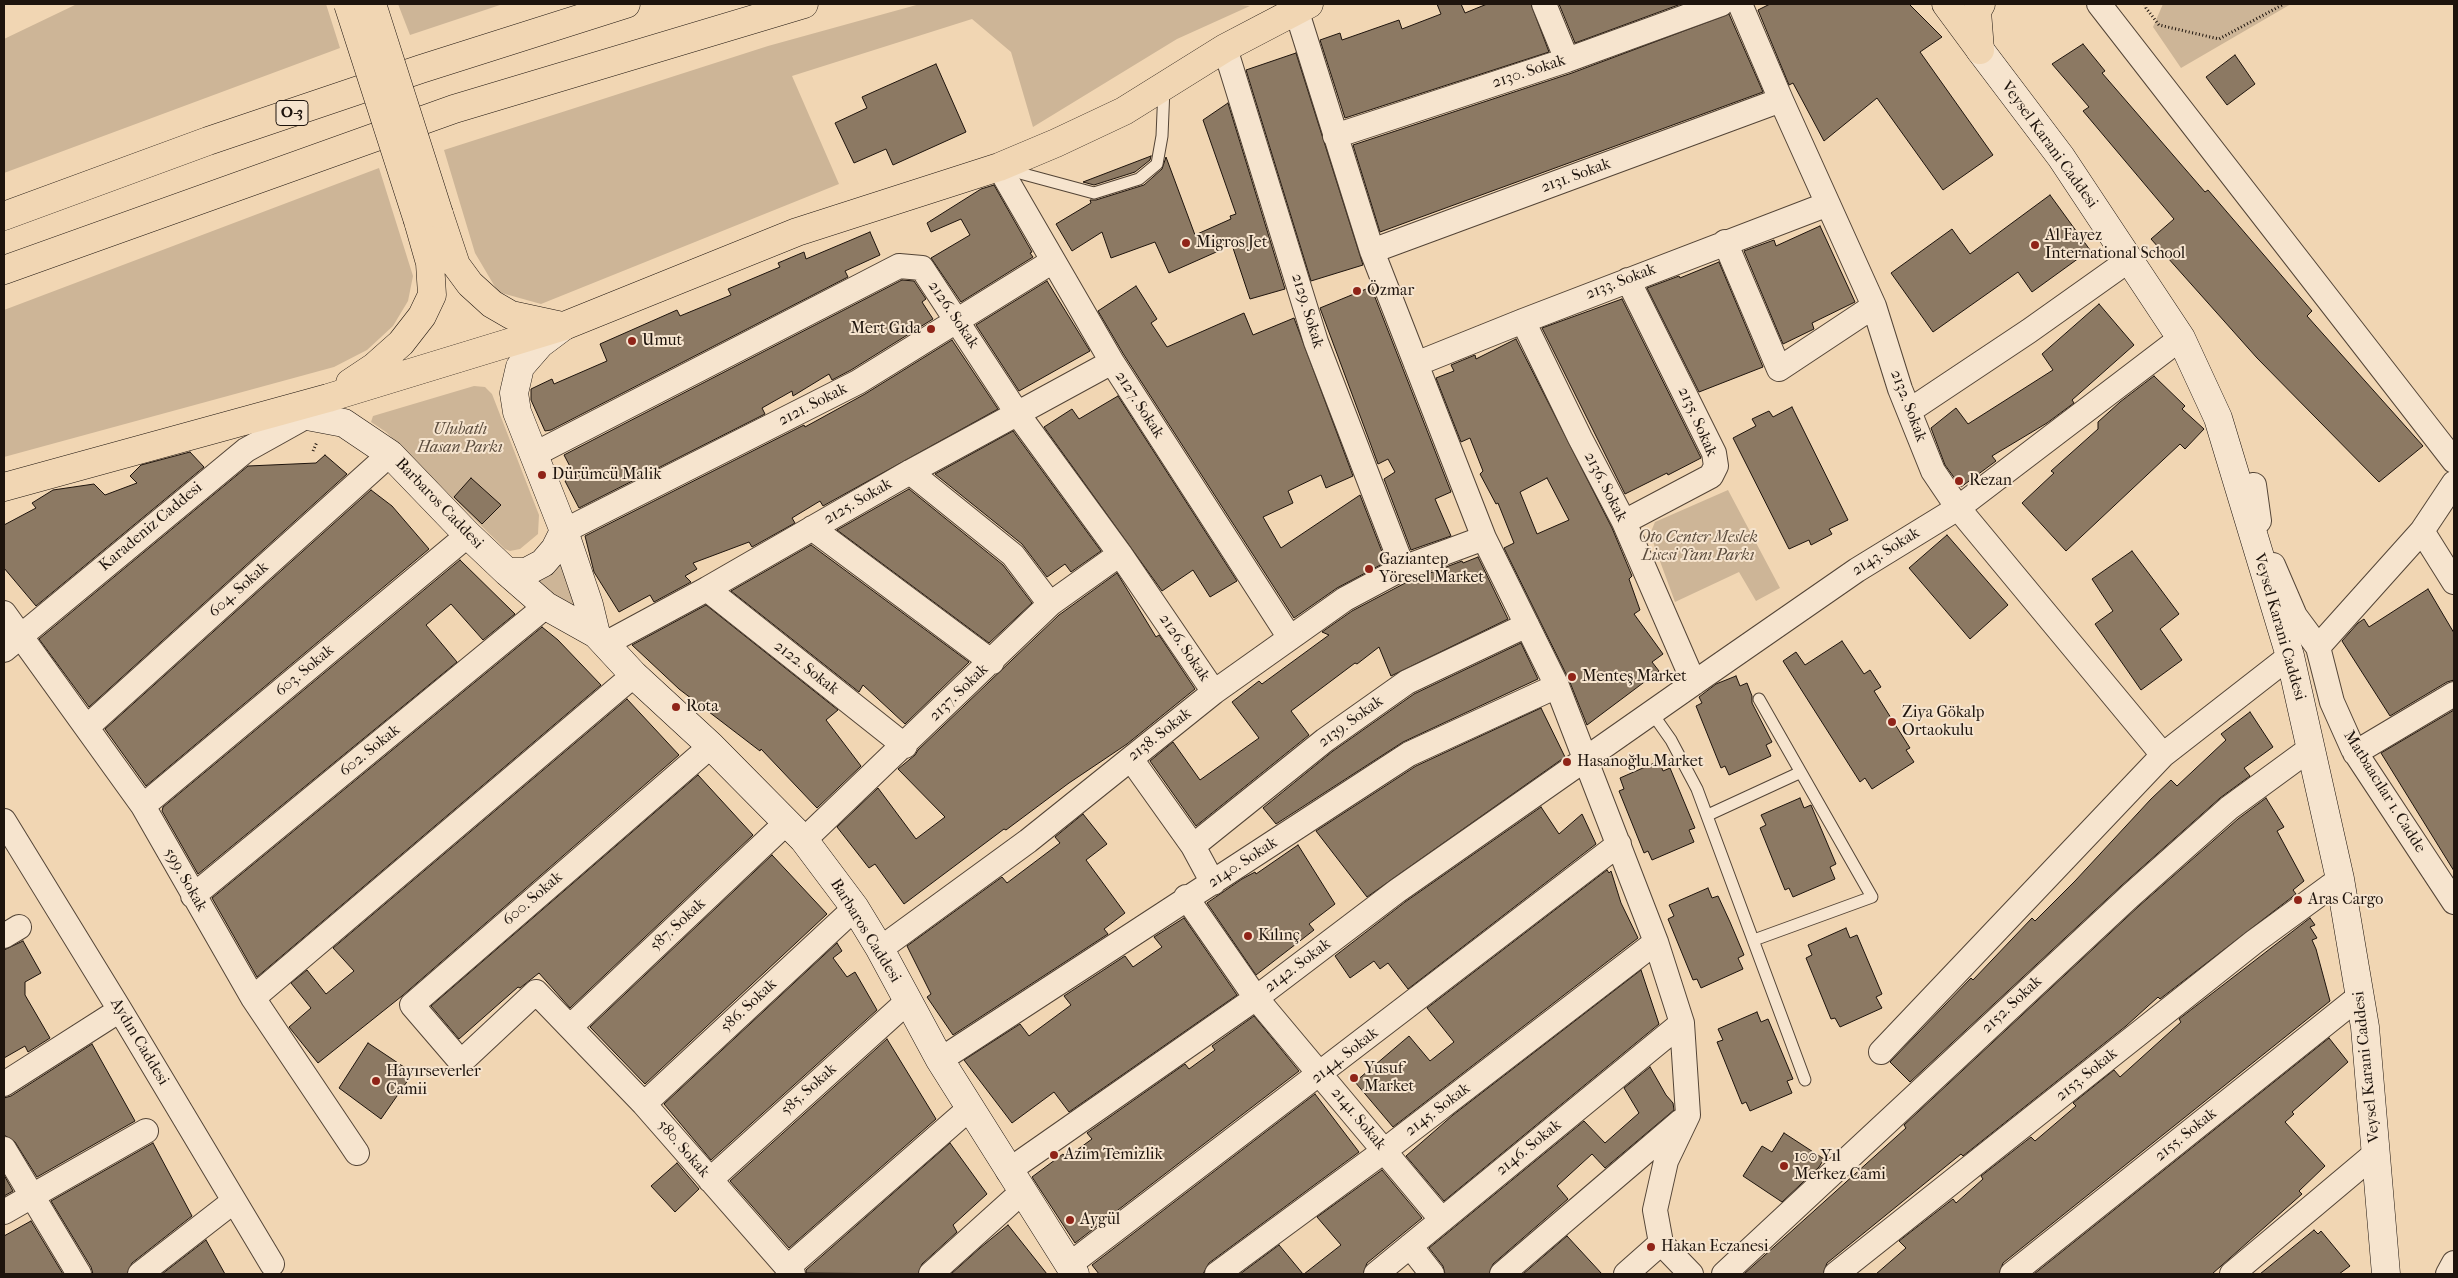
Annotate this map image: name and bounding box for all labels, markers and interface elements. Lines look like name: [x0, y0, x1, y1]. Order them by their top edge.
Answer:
street label: 2130. Sokak: [1490, 51, 1568, 93]
street label: Veysel Karani Caddesi: [1996, 78, 2102, 212]
road number: O-3: [276, 100, 308, 126]
street label: 2131. Sokak: [1538, 155, 1614, 197]
place label: Al Fayez International School: [2045, 226, 2185, 264]
place label: Migros Jet: [1196, 233, 1267, 253]
marker: Migros Jet: [1180, 237, 1192, 249]
marker: Al Fayez International School: [2029, 239, 2041, 251]
street label: 2133. Sokak: [1583, 260, 1659, 304]
street label: 2129. Sokak: [1287, 271, 1327, 351]
street label: 2126. Sokak: [923, 278, 983, 352]
place label: Özmar: [1367, 281, 1414, 301]
marker: Özmar: [1351, 285, 1363, 297]
place label: Mert Gıda: [850, 319, 921, 339]
marker: Mert Gıda: [925, 323, 937, 335]
place label: Umut: [642, 331, 682, 351]
marker: Umut: [626, 335, 638, 347]
street label: 2132. Sokak: [1886, 367, 1930, 445]
street label: 2127. Sokak: [1110, 368, 1168, 442]
street label: 2121. Sokak: [775, 380, 851, 430]
street label: 2135. Sokak: [1673, 384, 1721, 460]
park label: Ulubatlı Hasan Parkı: [417, 420, 503, 458]
street label: 2136. Sokak: [1579, 449, 1631, 525]
street label: Barbaros Caddesi: [391, 455, 487, 553]
place label: Dürümcü Malik: [552, 465, 661, 485]
marker: Dürümcü Malik: [536, 469, 548, 481]
place label: Rezan: [1969, 471, 2012, 491]
street label: 2125. Sokak: [820, 475, 896, 529]
marker: Rezan: [1953, 475, 1965, 487]
street label: Karadeniz Caddesi: [96, 478, 206, 576]
street label: 2143. Sokak: [1848, 524, 1924, 580]
park label: Oto Center Meslek Lisesi Yanı Parkı: [1638, 528, 1758, 566]
place label: Gaziantep Yöresel Market: [1379, 550, 1484, 588]
street label: Veysel Karani Caddesi: [2249, 551, 2309, 703]
street label: 604. Sokak: [205, 558, 273, 622]
marker: Gaziantep Yöresel Market: [1363, 563, 1375, 575]
street label: 2126. Sokak: [1154, 611, 1214, 685]
street label: 2122. Sokak: [770, 637, 842, 699]
street label: 603. Sokak: [272, 641, 338, 701]
street label: 2137. Sokak: [926, 660, 992, 726]
place label: Menteş Market: [1582, 667, 1687, 687]
marker: Menteş Market: [1566, 671, 1578, 683]
street label: 2139. Sokak: [1315, 692, 1387, 752]
place label: Rota: [686, 697, 719, 717]
marker: Rota: [670, 701, 682, 713]
place label: Ziya Gökalp Ortaokulu: [1902, 703, 1984, 741]
street label: 2138. Sokak: [1124, 704, 1196, 766]
marker: Ziya Gökalp Ortaokulu: [1886, 716, 1898, 728]
street label: 602. Sokak: [336, 721, 404, 781]
street label: Matbaacılar 1. Cadde: [2339, 727, 2429, 857]
place label: Hasanoğlu Market: [1577, 752, 1703, 772]
marker: Hasanoğlu Market: [1561, 756, 1573, 768]
street label: 2140. Sokak: [1205, 833, 1281, 893]
street label: 599. Sokak: [159, 845, 211, 915]
street label: 600. Sokak: [499, 868, 567, 930]
street label: Barbaros Caddesi: [825, 876, 905, 986]
place label: Aras Cargo: [2308, 890, 2383, 910]
street label: 587. Sokak: [646, 894, 710, 956]
marker: Aras Cargo: [2292, 894, 2304, 906]
place label: Kılınç: [1258, 926, 1300, 946]
marker: Kılınç: [1242, 930, 1254, 942]
street label: 2142. Sokak: [1261, 935, 1335, 997]
street label: 2152. Sokak: [1978, 972, 2046, 1038]
street label: 586. Sokak: [717, 975, 781, 1037]
street label: Veysel Karani Caddesi: [2349, 990, 2385, 1144]
street label: Aydın Caddesi: [106, 995, 172, 1089]
street label: 2144. Sokak: [1308, 1024, 1382, 1088]
street label: 2153. Sokak: [2052, 1044, 2122, 1106]
place label: Yusuf Market: [1364, 1059, 1414, 1097]
street label: 585. Sokak: [777, 1060, 841, 1120]
place label: Hayırseverler Camii: [386, 1062, 481, 1100]
marker: Yusuf Market: [1348, 1072, 1360, 1084]
marker: Hayırseverler Camii: [370, 1075, 382, 1087]
street label: 2145. Sokak: [1402, 1079, 1474, 1141]
street label: 2141. Sokak: [1326, 1084, 1390, 1154]
street label: 2155. Sokak: [2151, 1104, 2221, 1166]
street label: 580. Sokak: [653, 1116, 713, 1182]
street label: 2146. Sokak: [1492, 1116, 1566, 1180]
place label: Azim Temizlik: [1064, 1145, 1163, 1165]
place label: 100 Yıl Merkez Cami: [1794, 1147, 1886, 1185]
marker: Azim Temizlik: [1048, 1149, 1060, 1161]
marker: 100 Yıl Merkez Cami: [1778, 1160, 1790, 1172]
place label: Aygül: [1080, 1210, 1120, 1230]
marker: Aygül: [1064, 1214, 1076, 1226]
place label: Hakan Eczanesi: [1661, 1237, 1768, 1257]
marker: Hakan Eczanesi: [1645, 1241, 1657, 1253]

